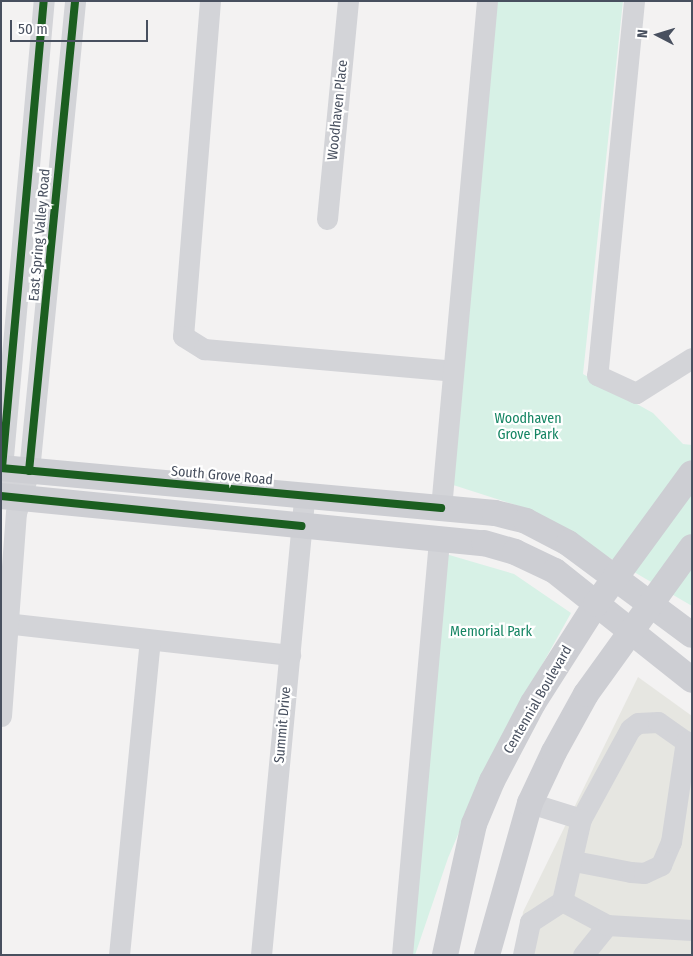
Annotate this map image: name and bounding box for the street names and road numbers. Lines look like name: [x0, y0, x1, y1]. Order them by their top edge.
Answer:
street label: Woodhaven Place: [324, 59, 352, 161]
street label: East Spring Valley Road: [26, 168, 54, 302]
street label: South Grove Road: [170, 463, 274, 489]
street label: Centennial Boulevard: [500, 643, 576, 757]
street label: Summit Drive: [271, 686, 295, 764]

